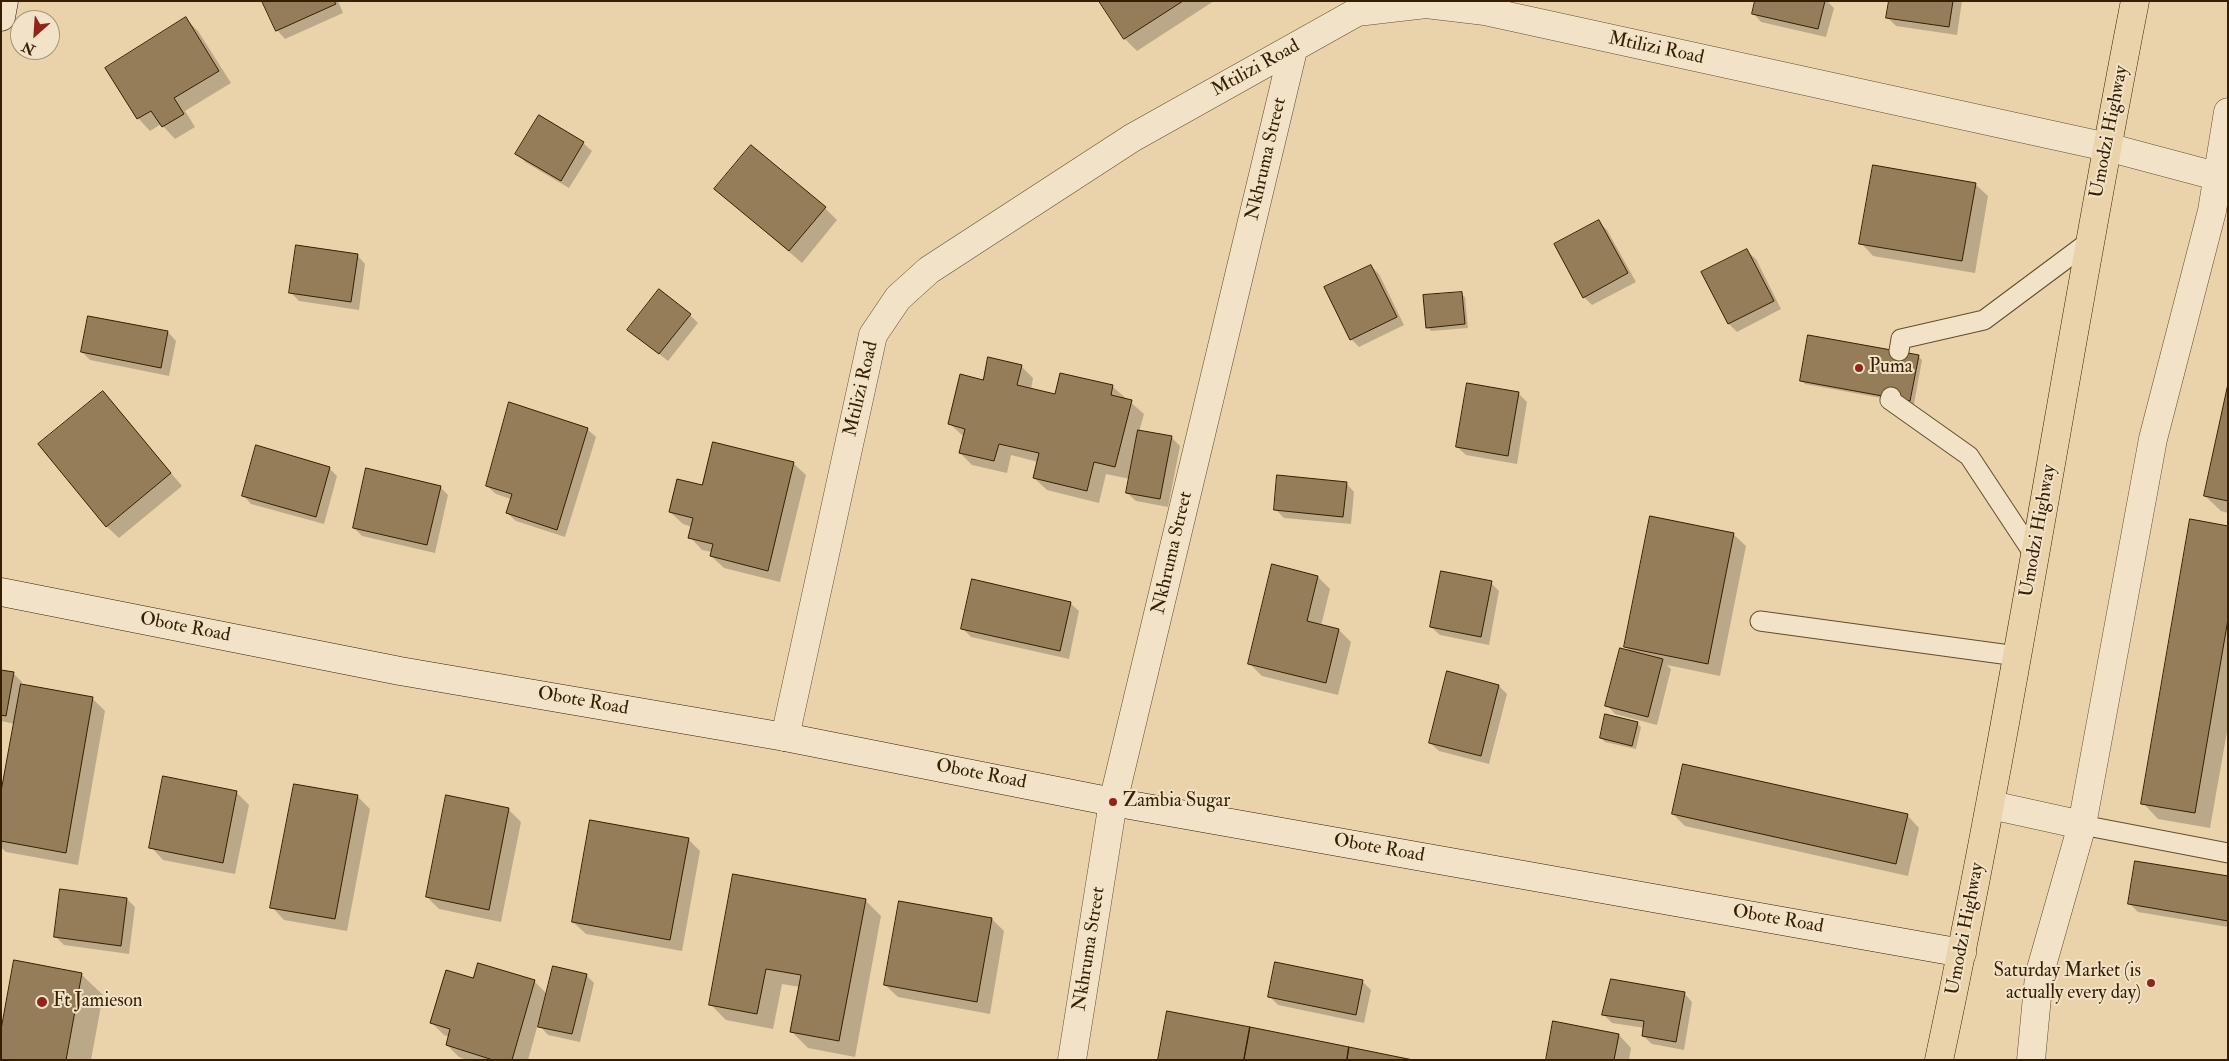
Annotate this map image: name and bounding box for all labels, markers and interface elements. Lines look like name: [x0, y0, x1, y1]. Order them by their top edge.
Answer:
north arrow: [10, 10, 60, 60]
street label: Mtilizi Road: [1606, 28, 1706, 70]
street label: Mtilizi Road: [1208, 35, 1304, 103]
text: N: [19, 38, 38, 58]
street label: Umodzi Highway: [2086, 64, 2134, 200]
street label: Nkhruma Street: [1242, 95, 1292, 223]
street label: Mtilizi Road: [840, 339, 884, 439]
place label: Puma: [1869, 357, 1913, 379]
marker: Puma: [1853, 362, 1865, 374]
street label: Umodzi Highway: [2016, 463, 2062, 599]
street label: Nkhruma Street: [1148, 489, 1198, 617]
street label: Obote Road: [138, 608, 232, 648]
street label: Obote Road: [536, 683, 630, 721]
street label: Obote Road: [934, 755, 1028, 795]
place label: Zambia Sugar: [1123, 791, 1230, 813]
marker: Zambia Sugar: [1107, 796, 1119, 808]
street label: Obote Road: [1332, 830, 1426, 868]
street label: Umodzi Highway: [1942, 861, 1990, 997]
street label: Nkhruma Street: [1069, 885, 1111, 1013]
street label: Obote Road: [1731, 901, 1825, 939]
place label: Saturday Market (is actually every day): [1993, 961, 2141, 1005]
marker: Saturday Market (is actually every day): [2145, 977, 2157, 989]
place label: Ft Jamieson: [53, 991, 143, 1013]
marker: Ft Jamieson: [35, 995, 49, 1009]

